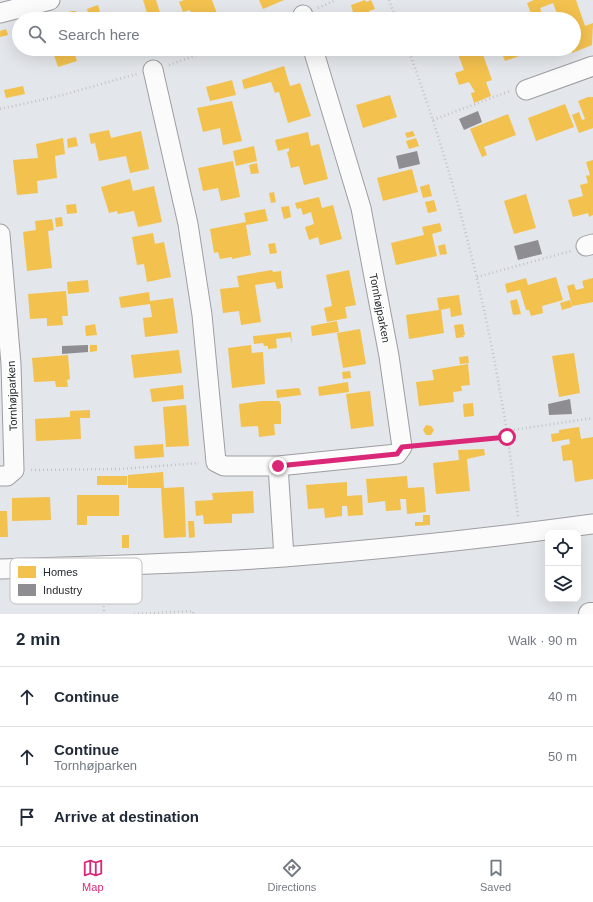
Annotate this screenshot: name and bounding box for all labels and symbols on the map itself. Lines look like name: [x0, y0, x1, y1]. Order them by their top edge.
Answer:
street label: Tornhøjparken: [367, 272, 393, 344]
street label: Tornhøjparken: [5, 361, 19, 431]
route start: [498, 428, 516, 446]
route end: [269, 457, 287, 475]
legend: [10, 558, 142, 604]
text: Homes: [43, 566, 78, 578]
text: Industry: [43, 584, 83, 596]

